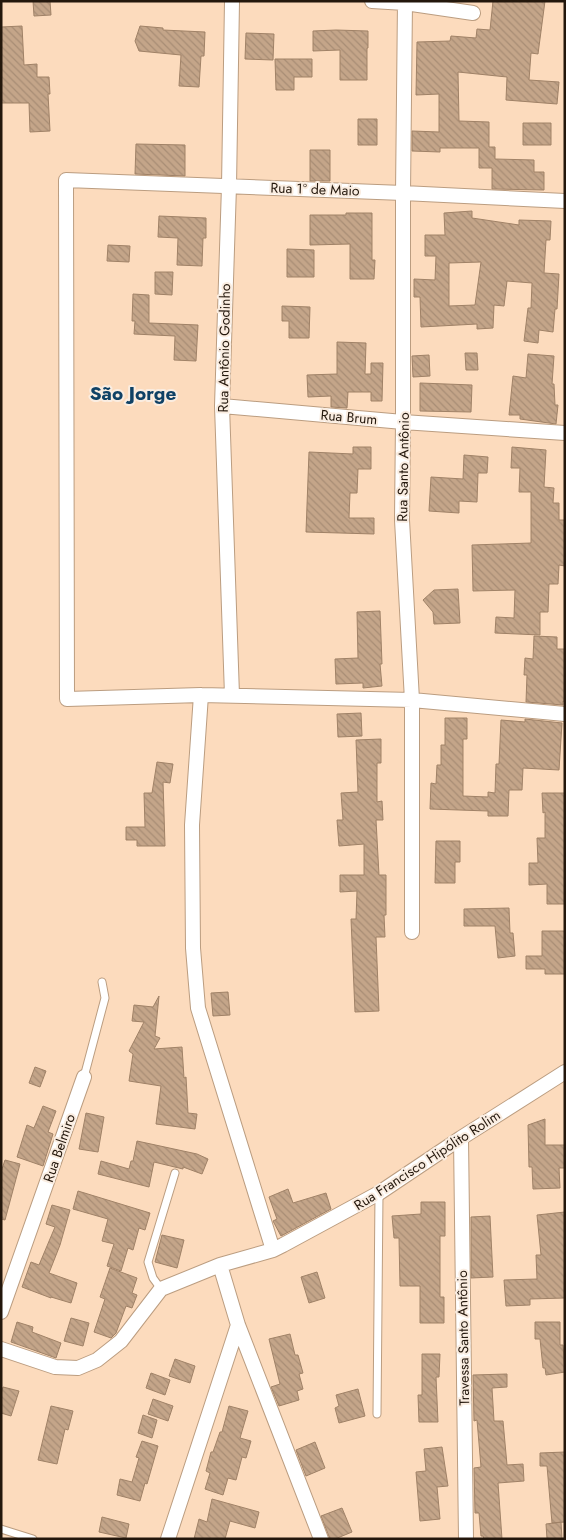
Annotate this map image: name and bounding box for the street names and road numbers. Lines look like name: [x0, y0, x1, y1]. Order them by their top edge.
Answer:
street label: Rua 1º de Maio: [270, 177, 360, 201]
street label: Rua Antônio Godinho: [213, 283, 235, 413]
street label: Rua Brum: [320, 405, 378, 429]
street label: Rua Santo Antônio: [392, 412, 414, 522]
street label: Rua Francisco Hipólito Rolim: [350, 1105, 504, 1215]
street label: Rua Belmiro: [38, 1111, 80, 1185]
street label: Travessa Santo Antônio: [452, 1270, 474, 1406]

